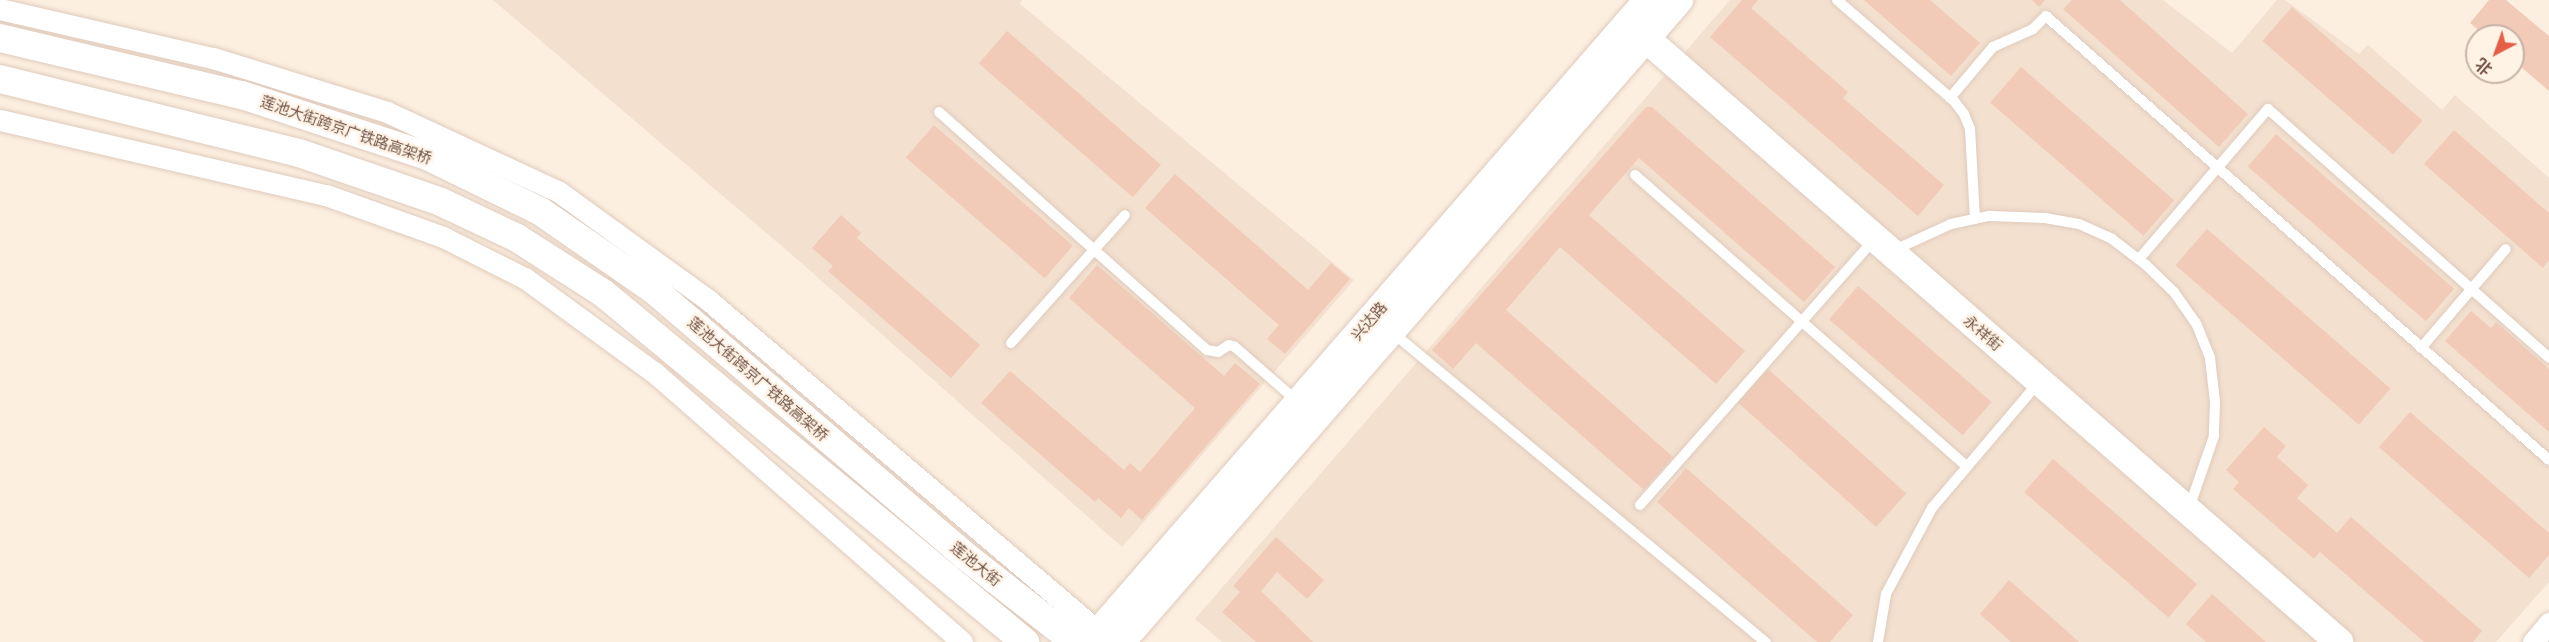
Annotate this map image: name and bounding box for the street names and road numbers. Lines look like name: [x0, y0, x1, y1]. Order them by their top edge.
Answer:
street label: 莲池大街跨京广铁路高架桥: [258, 92, 434, 168]
street label: 兴达路: [1347, 298, 1391, 344]
street label: 永祥街: [1960, 311, 2006, 355]
street label: 莲池大街跨京广铁路高架桥: [684, 313, 832, 445]
street label: 莲池大街: [947, 538, 1005, 590]

